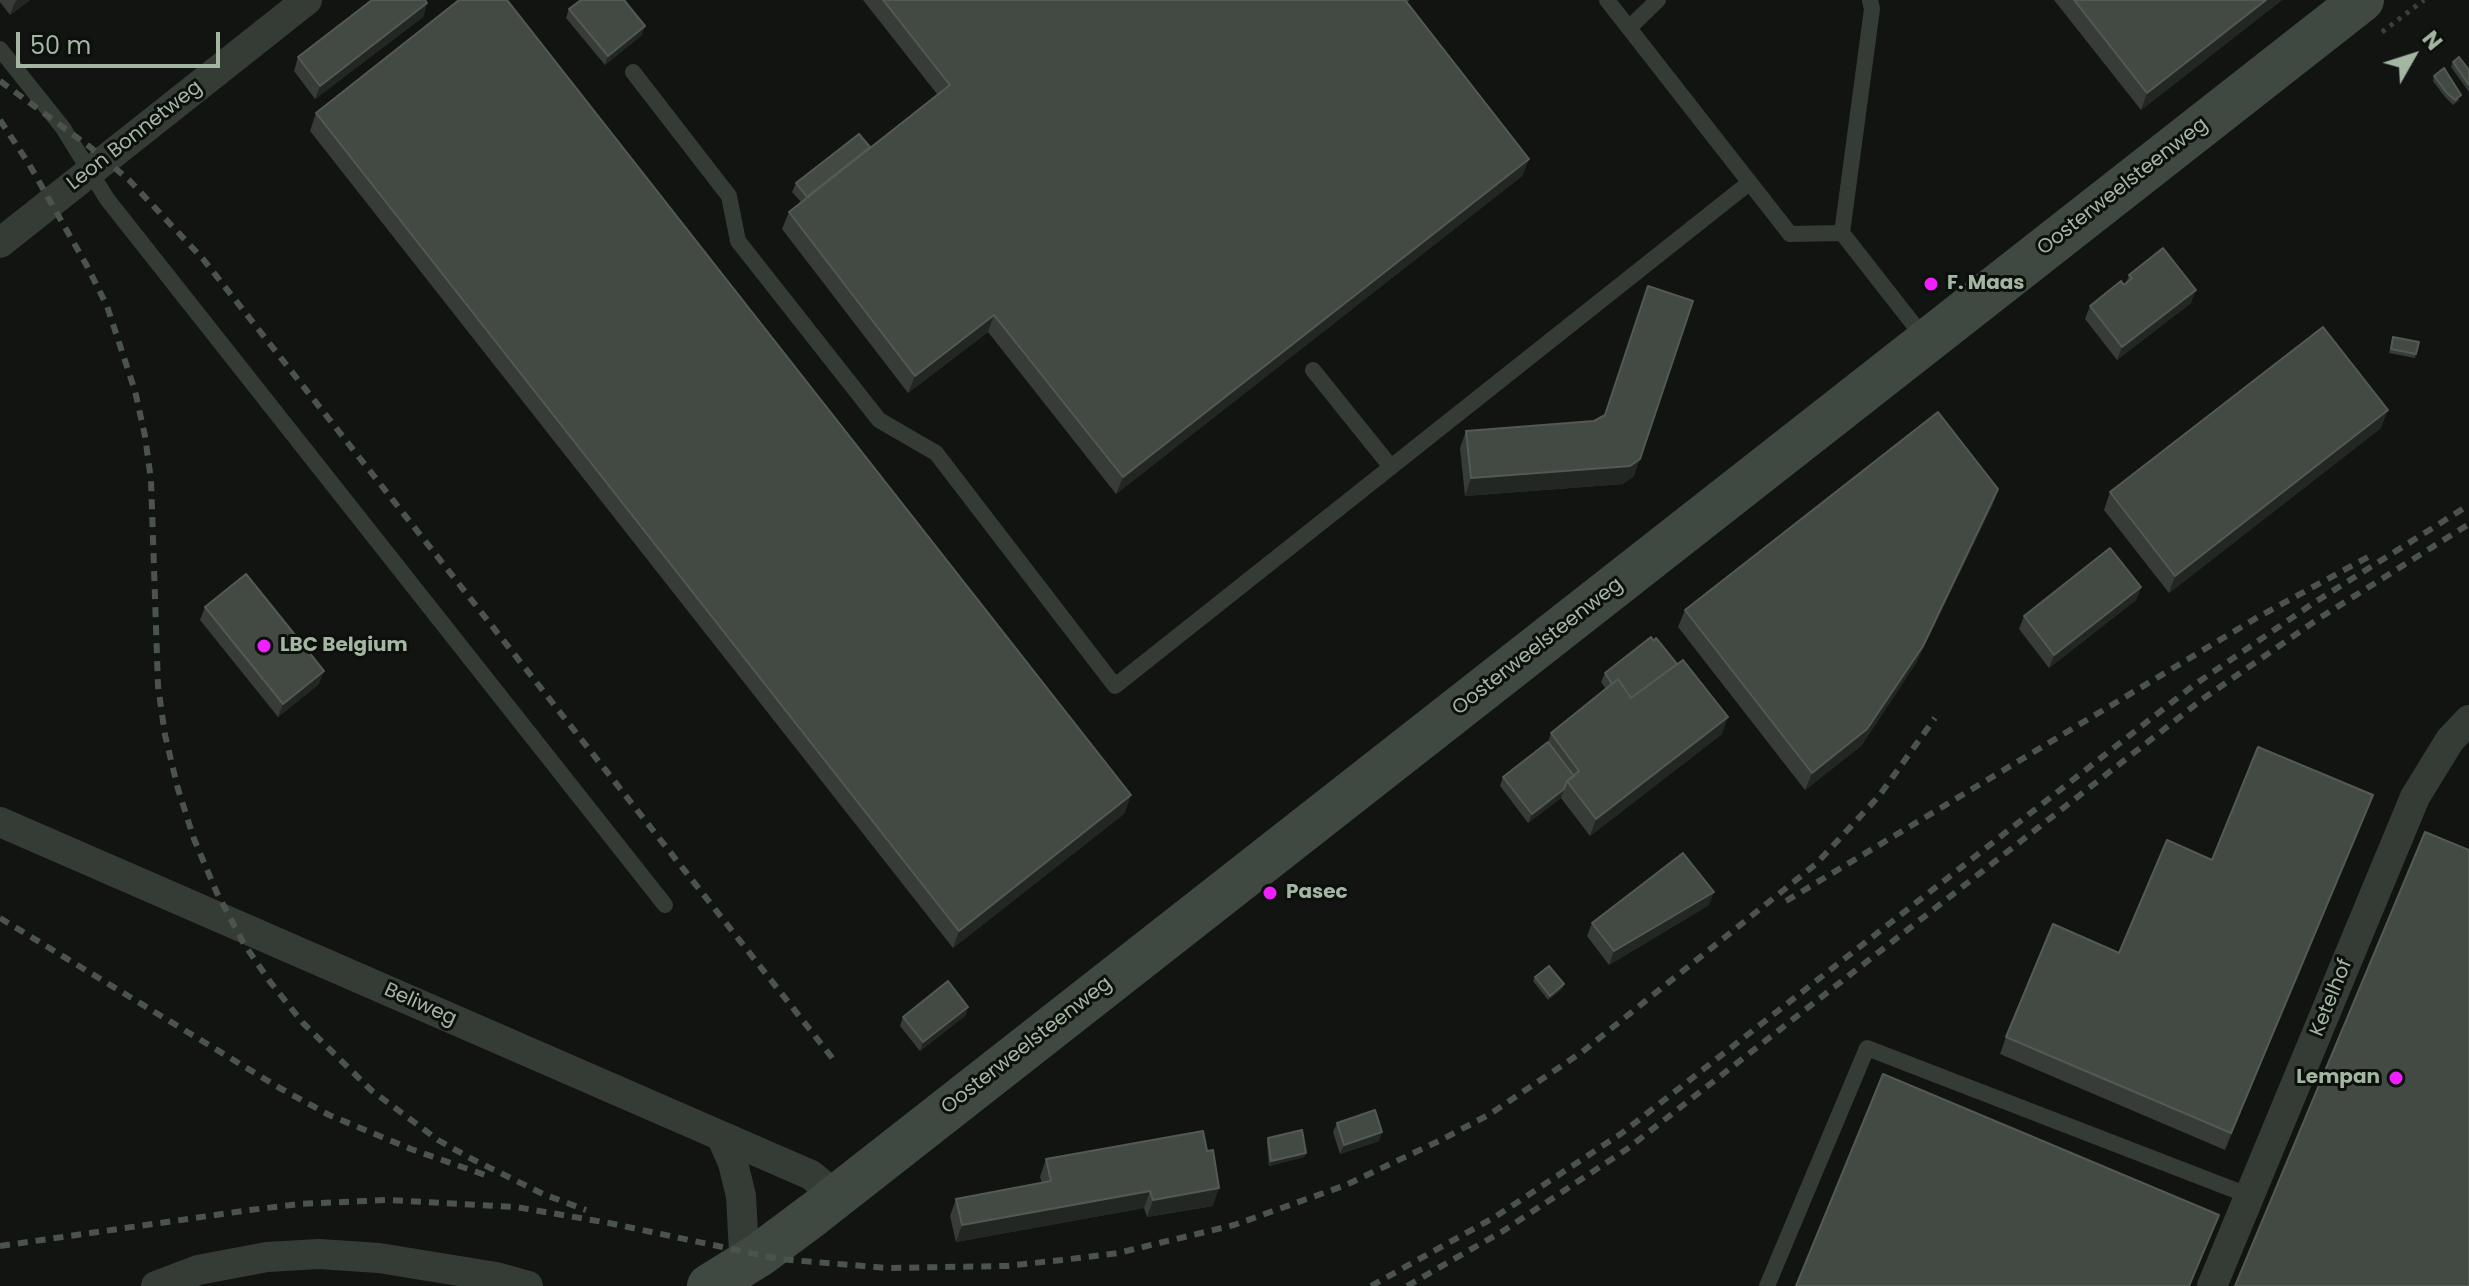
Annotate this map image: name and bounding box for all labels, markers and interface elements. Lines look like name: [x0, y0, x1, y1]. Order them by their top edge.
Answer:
scale bar: [20, 16, 224, 66]
north arrow: [2373, 16, 2453, 96]
text: N: [2415, 24, 2449, 57]
text: 50 m: [30, 29, 91, 62]
street label: Leon Bonnetweg: [63, 76, 207, 196]
street label: Oosterweelsteenweg: [2033, 113, 2213, 261]
place label: F. Maas: [1947, 272, 2024, 296]
marker: F. Maas: [1922, 275, 1940, 293]
street label: Oosterweelsteenweg: [1448, 573, 1628, 721]
place label: LBC Belgium: [280, 634, 408, 658]
marker: LBC Belgium: [255, 637, 273, 655]
place label: Pasec: [1286, 881, 1348, 905]
marker: Pasec: [1261, 884, 1279, 902]
street label: Ketelhof: [2306, 956, 2358, 1040]
street label: Oosterweelsteenweg: [937, 972, 1117, 1120]
street label: Beliweg: [380, 978, 460, 1032]
place label: Lempan: [2296, 1066, 2380, 1090]
marker: Lempan: [2387, 1069, 2405, 1087]

